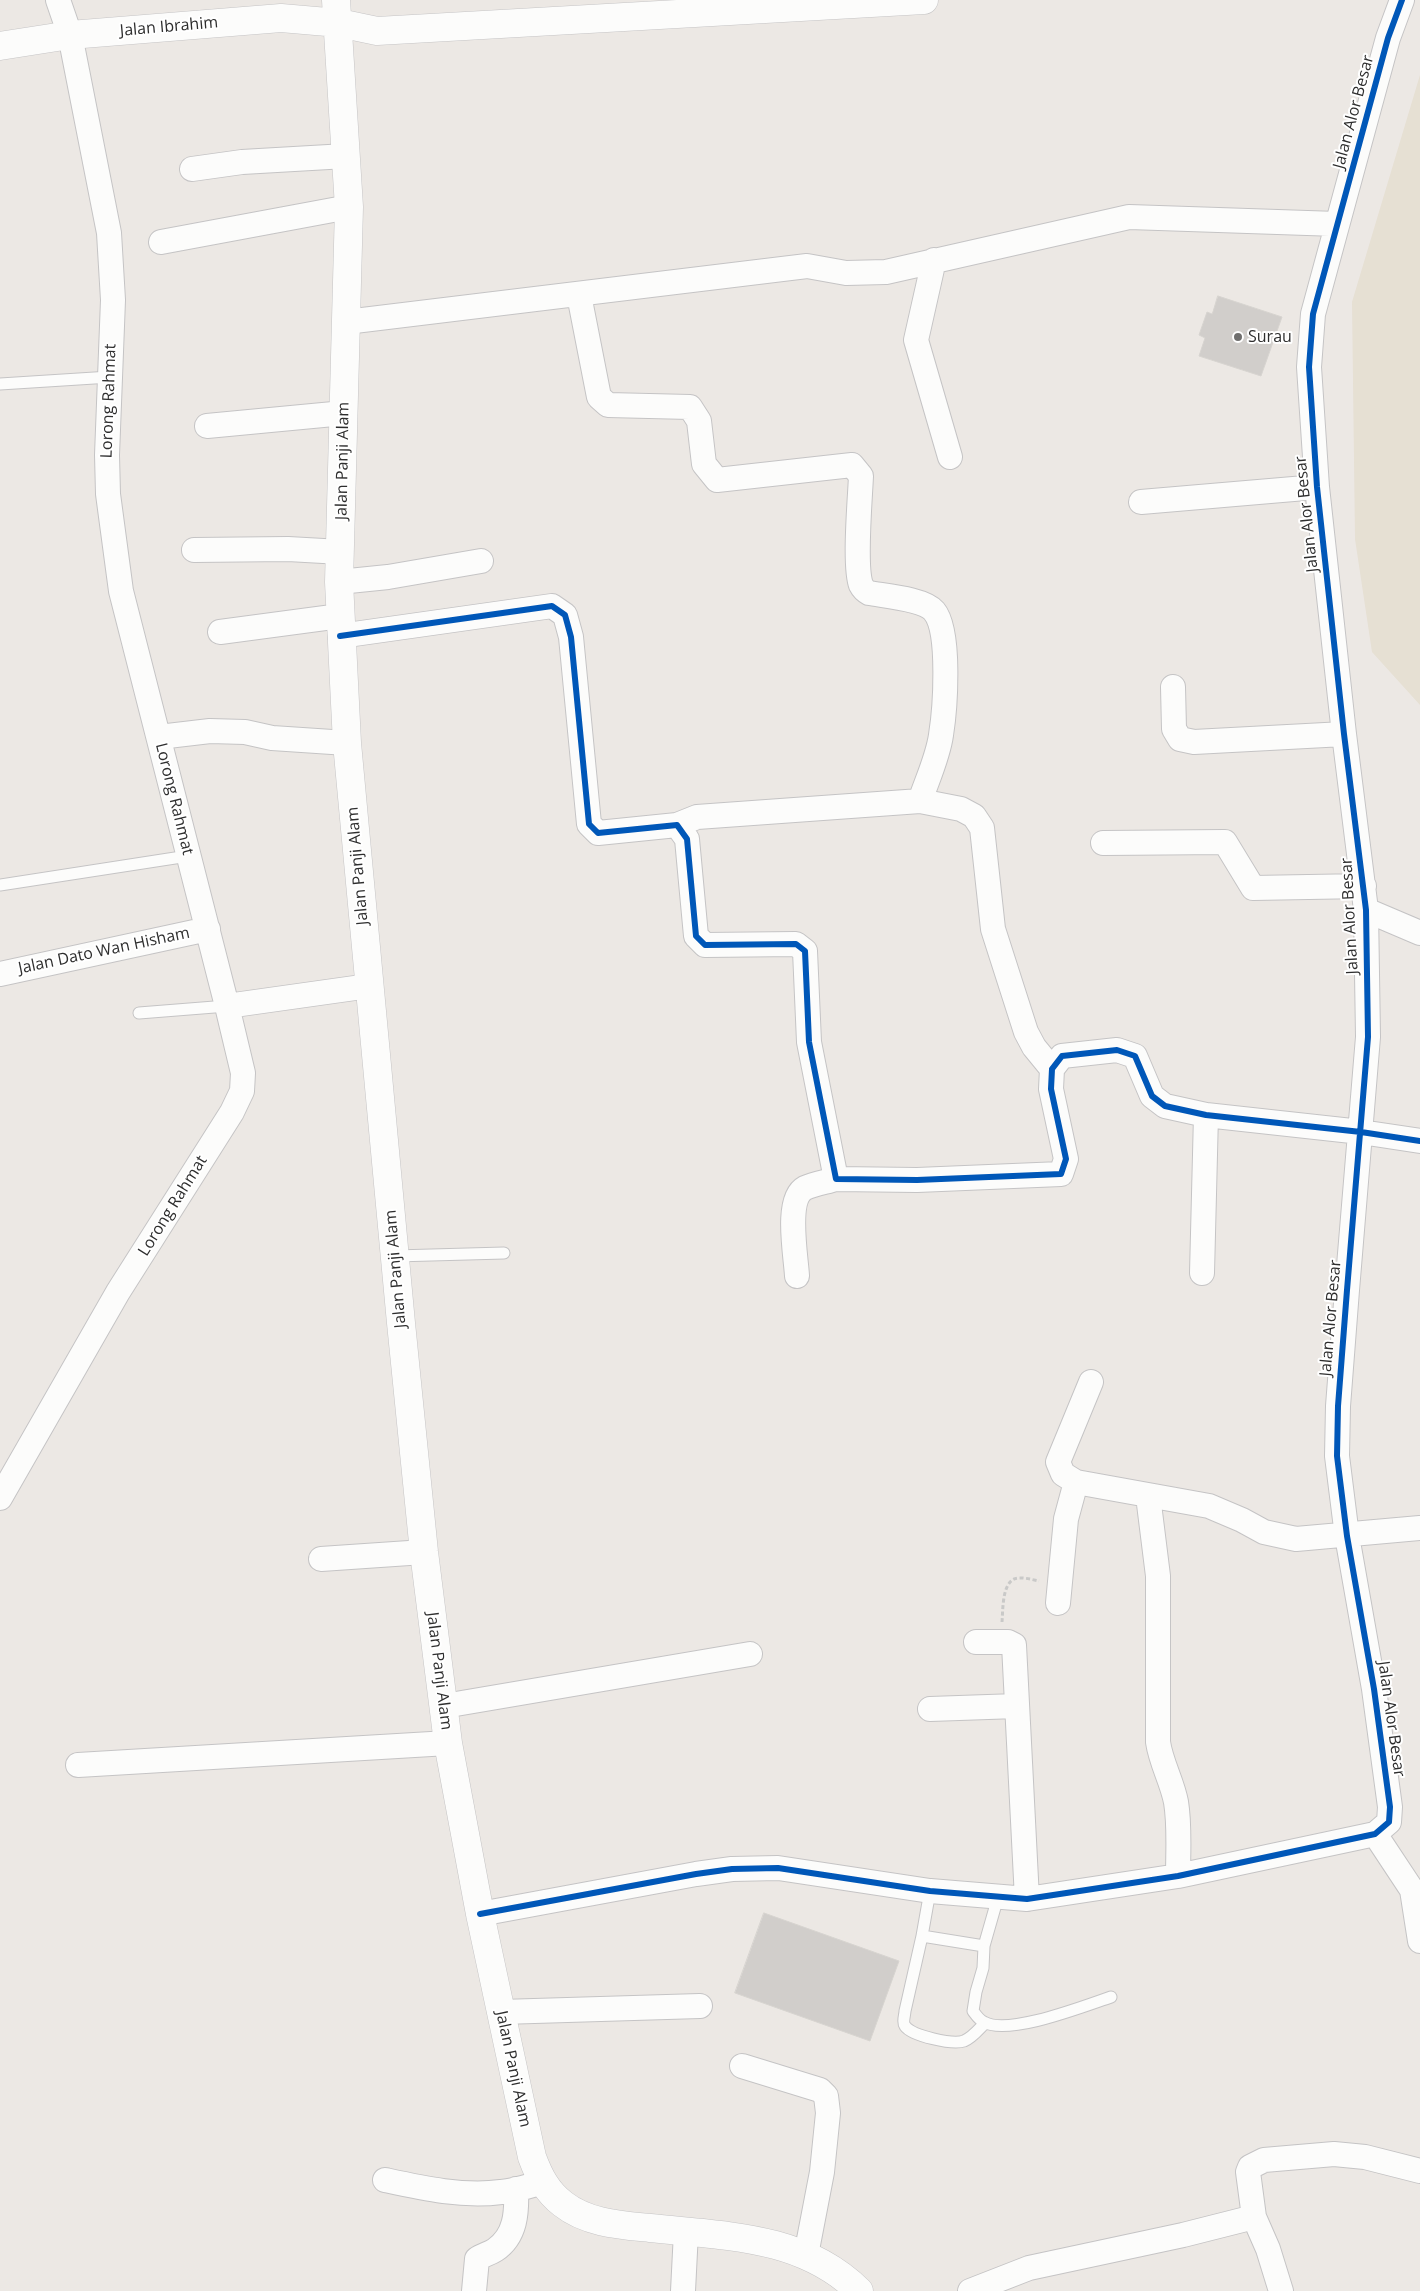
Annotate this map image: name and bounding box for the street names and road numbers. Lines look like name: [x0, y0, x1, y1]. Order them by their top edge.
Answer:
street label: Jalan Ibrahim: [119, 13, 219, 41]
street label: Jalan Alor Besar: [1330, 53, 1378, 171]
street label: Lorong Rahmat: [97, 343, 121, 459]
street label: Jalan Panji Alam: [332, 402, 354, 520]
street label: Jalan Alor Besar: [1291, 455, 1323, 573]
street label: Lorong Rahmat: [151, 741, 197, 857]
street label: Jalan Panji Alam: [343, 806, 373, 926]
street label: Jalan Alor Besar: [1337, 857, 1363, 975]
street label: Jalan Dato Wan Hisham: [17, 923, 191, 979]
street label: Lorong Rahmat: [134, 1152, 212, 1260]
street label: Jalan Panji Alam: [381, 1209, 411, 1329]
street label: Jalan Alor Besar: [1316, 1259, 1346, 1377]
street label: Jalan Panji Alam: [422, 1611, 456, 1731]
street label: Jalan Alor Besar: [1373, 1660, 1409, 1778]
street label: Jalan Panji Alam: [491, 2009, 535, 2129]

